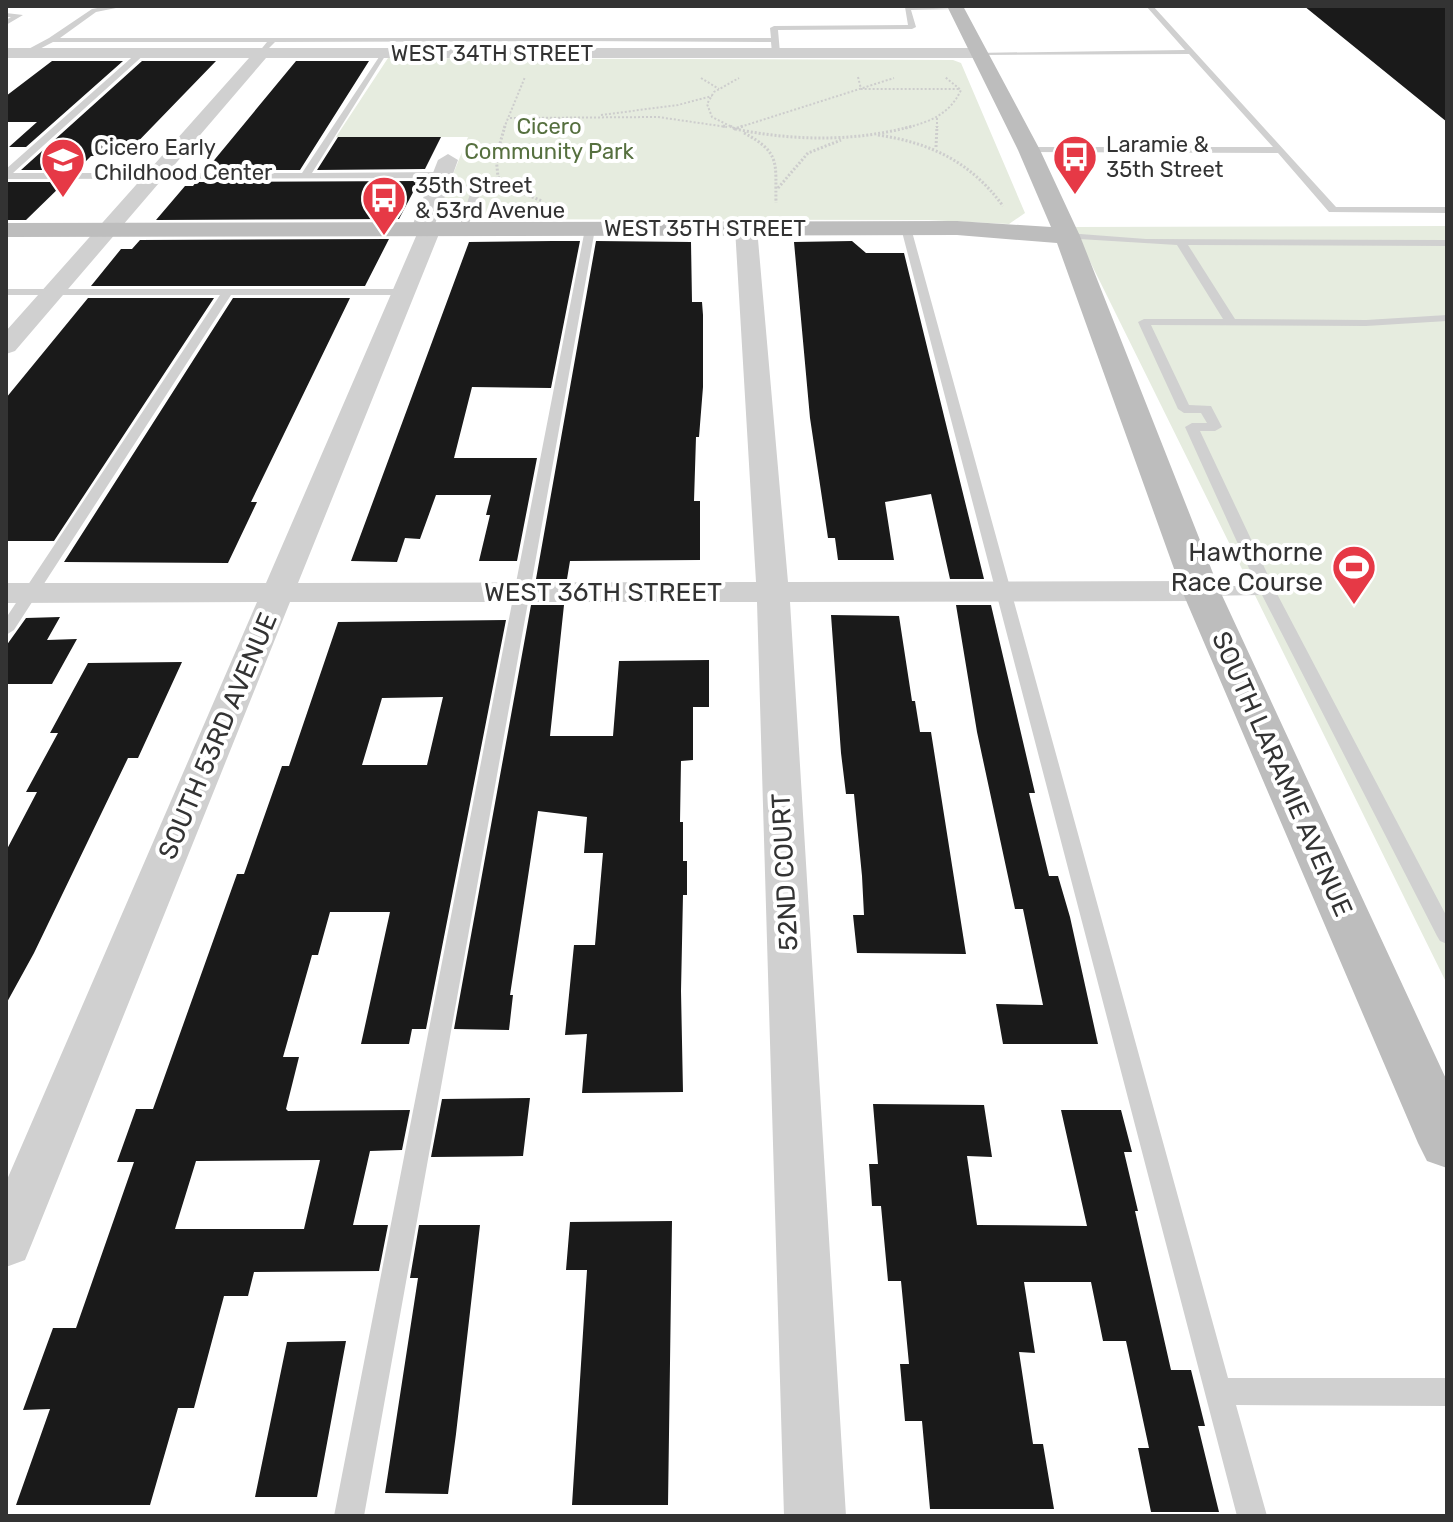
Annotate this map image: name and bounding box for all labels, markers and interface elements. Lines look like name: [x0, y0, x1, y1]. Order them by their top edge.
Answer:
street label: WEST 34TH STREET: [391, 40, 593, 67]
park label: Cicero Community Park: [464, 113, 634, 165]
place label: Laramie & 35th Street: [1106, 131, 1224, 183]
bus stop icon: Laramie & 35th Street: [1051, 133, 1099, 196]
place label: Cicero Early Childhood Center: [94, 134, 273, 186]
school or university icon: Cicero Early Childhood Center: [39, 136, 87, 199]
place label: 35th Street & 53rd Avenue: [415, 172, 565, 224]
bus stop icon: 35th Street & 53rd Avenue: [360, 174, 408, 237]
street label: WEST 35TH STREET: [604, 215, 806, 242]
place label: Hawthorne Race Course: [1171, 537, 1323, 598]
sports icon: Hawthorne Race Course: [1330, 543, 1378, 606]
street label: WEST 36TH STREET: [484, 577, 722, 608]
street label: SOUTH 53RD AVENUE: [152, 608, 284, 864]
street label: SOUTH LARAMIE AVENUE: [1205, 627, 1359, 921]
street label: 52ND COURT: [765, 792, 805, 952]

